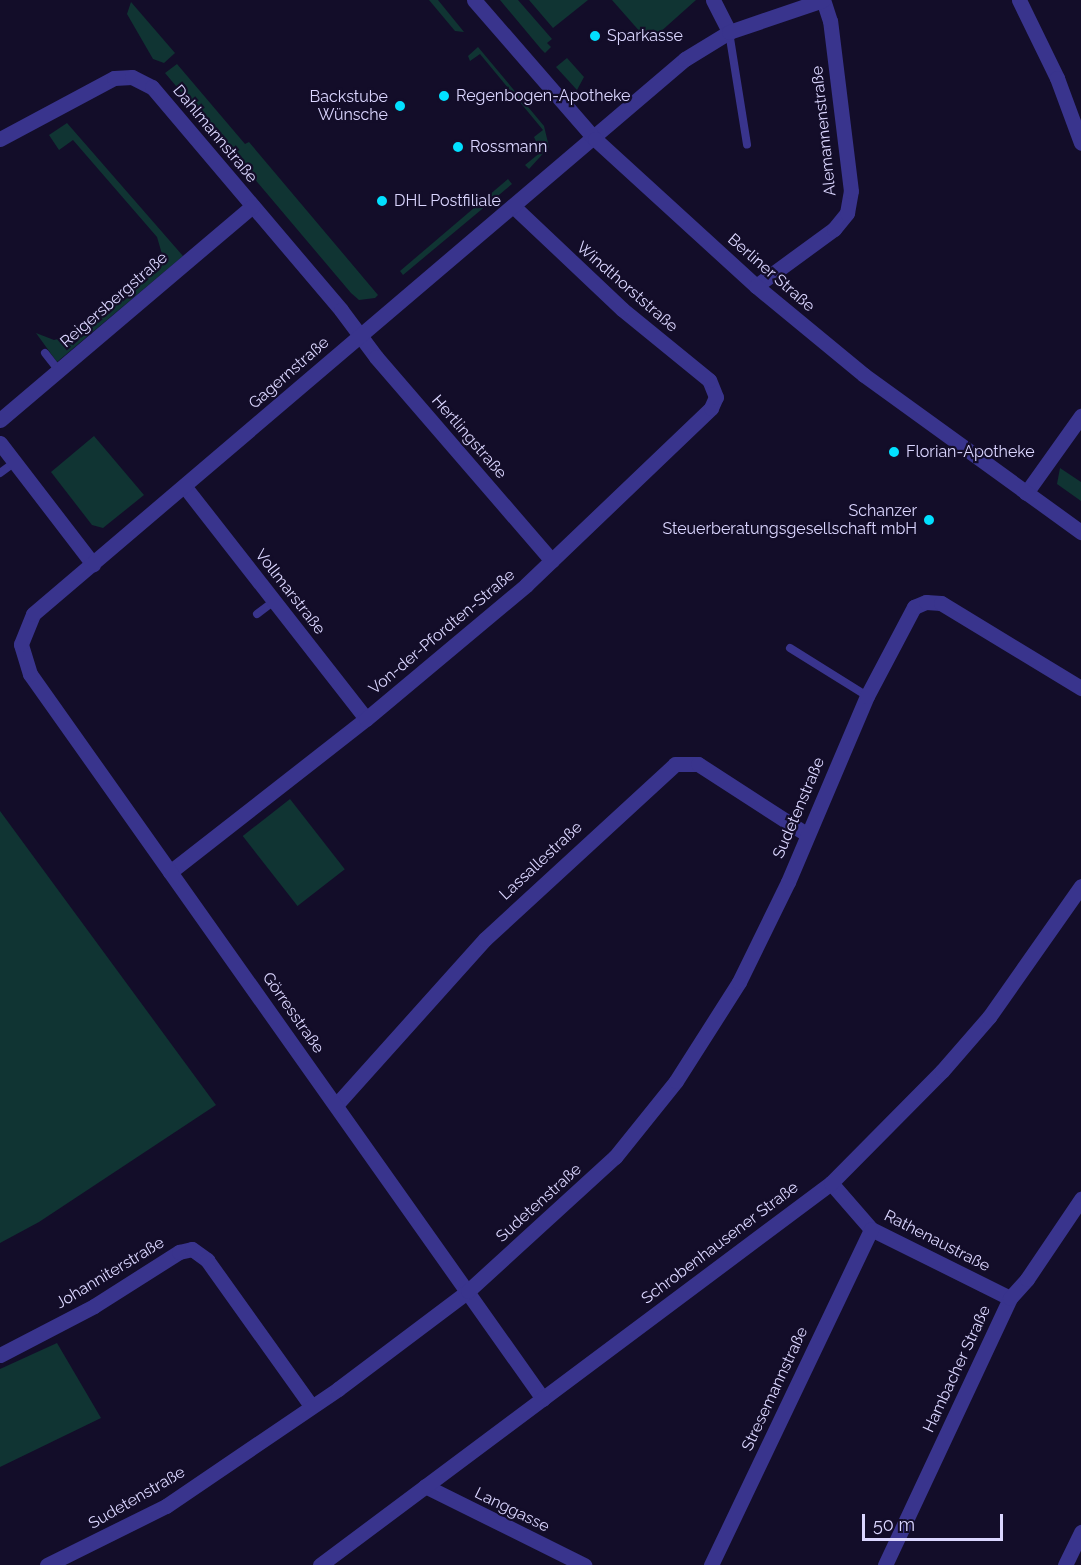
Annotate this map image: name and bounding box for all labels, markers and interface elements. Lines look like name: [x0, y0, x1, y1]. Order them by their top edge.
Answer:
place label: Sparkasse: [607, 26, 683, 46]
marker: Sparkasse: [588, 29, 602, 43]
street label: Alemannenstraße: [808, 65, 840, 197]
street label: Dahlmannstraße: [169, 81, 261, 187]
place label: Regenbogen-Apotheke: [456, 86, 630, 106]
place label: Backstube Wünsche: [310, 87, 388, 125]
marker: Regenbogen-Apotheke: [437, 89, 451, 103]
marker: Backstube Wünsche: [393, 99, 407, 113]
place label: Rossmann: [470, 137, 547, 157]
marker: Rossmann: [451, 140, 465, 154]
place label: DHL Postfiliale: [394, 191, 501, 211]
marker: DHL Postfiliale: [375, 194, 389, 208]
street label: Berliner Straße: [723, 230, 819, 316]
street label: Windthorststraße: [572, 238, 682, 336]
street label: Reigersbergstraße: [56, 248, 172, 352]
street label: Gagernstraße: [245, 333, 333, 413]
street label: Hertlingstraße: [427, 391, 511, 483]
place label: Florian-Apotheke: [906, 442, 1035, 462]
marker: Florian-Apotheke: [887, 445, 901, 459]
place label: Schanzer Steuerberatungsgesellschaft mbH: [662, 501, 917, 539]
marker: Schanzer Steuerberatungsgesellschaft mbH: [922, 513, 936, 527]
street label: Vollmarstraße: [251, 546, 329, 638]
street label: Von-der-Pfordten-Straße: [365, 565, 519, 699]
street label: Sudetenstraße: [769, 755, 829, 861]
street label: Lassallestraße: [496, 818, 586, 904]
street label: Görresstraße: [258, 969, 328, 1057]
street label: Sudetenstraße: [492, 1160, 586, 1246]
street label: Schrobenhausener Straße: [638, 1178, 802, 1308]
street label: Rathenaustraße: [881, 1206, 993, 1276]
street label: Johanniterstraße: [52, 1233, 168, 1313]
street label: Hambacher Straße: [919, 1302, 995, 1436]
street label: Stresemannstraße: [738, 1324, 812, 1454]
street label: Sudetenstraße: [85, 1463, 189, 1533]
street label: Langgasse: [472, 1484, 552, 1536]
scale bar: [865, 1502, 1006, 1540]
text: 50 m: [873, 1514, 915, 1535]

